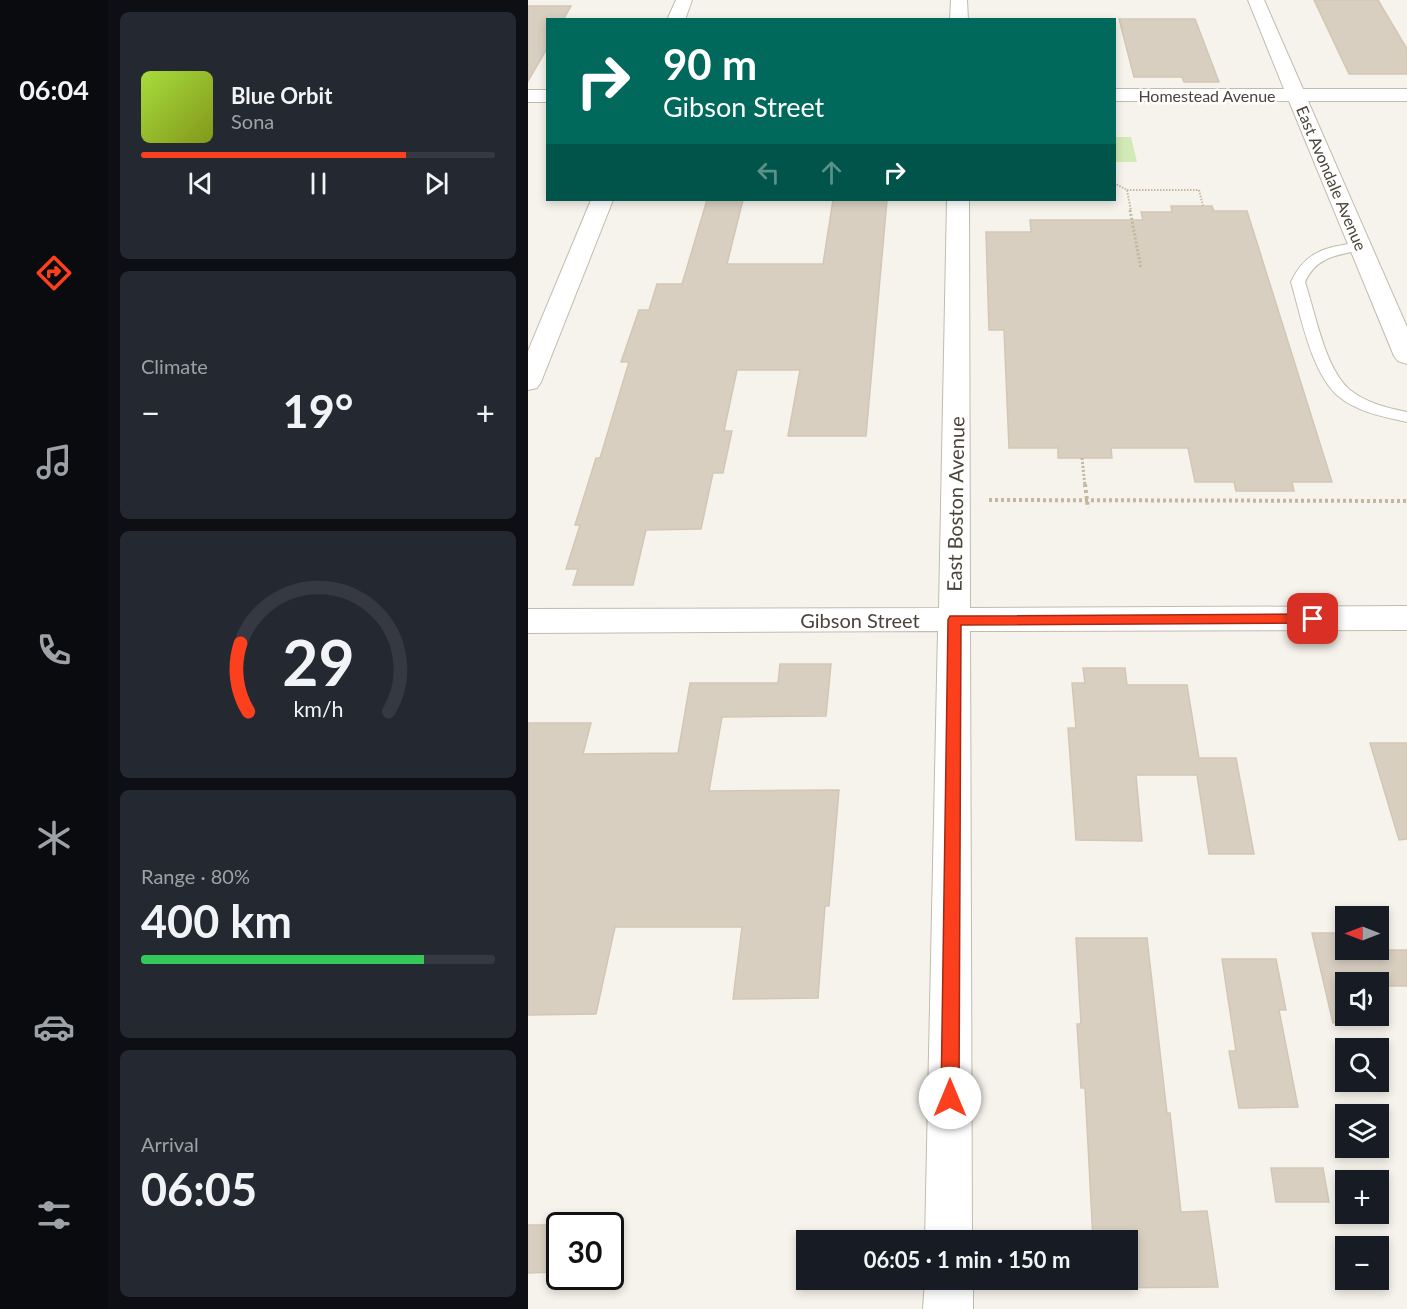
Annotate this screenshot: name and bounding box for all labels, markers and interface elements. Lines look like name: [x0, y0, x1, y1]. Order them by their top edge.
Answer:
text: 90 m: [663, 39, 757, 89]
icon: right: [564, 42, 642, 120]
text: 06:04: [19, 73, 89, 106]
text: Blue Orbit: [231, 82, 332, 109]
street label: Homestead Avenue: [1138, 86, 1276, 105]
text: Gibson Street: [663, 90, 824, 123]
street label: East Avondale Avenue: [1293, 103, 1371, 253]
text: Sona: [231, 109, 274, 133]
icon: left: [752, 156, 785, 189]
icon: ahead: [815, 156, 848, 189]
icon: right: [878, 156, 911, 189]
icon: previous: [184, 167, 217, 200]
icon: pause: [302, 167, 335, 200]
icon: next: [420, 167, 453, 200]
icon: directions: [33, 252, 75, 294]
text: Climate: [141, 354, 208, 378]
text: 19°: [283, 384, 353, 438]
text: −: [141, 392, 160, 432]
text: +: [476, 392, 495, 432]
street label: East Boston Avenue: [941, 416, 969, 592]
icon: music: [33, 441, 75, 483]
pin: [1287, 593, 1338, 644]
icon: arrive: [1296, 602, 1329, 635]
street label: Gibson Street: [800, 608, 920, 632]
text: 29: [282, 624, 354, 699]
icon: phone: [33, 629, 75, 671]
text: km/h: [293, 696, 343, 722]
icon: climate: [33, 817, 75, 859]
text: Range · 80%: [141, 864, 250, 888]
text: 400 km: [141, 894, 292, 948]
north arrow: [1335, 906, 1389, 960]
map controls: [1335, 906, 1389, 1290]
button: sound: [1335, 972, 1389, 1026]
icon: car: [33, 1006, 75, 1048]
button: search: [1335, 1038, 1389, 1092]
position arrow: [918, 1066, 982, 1130]
button: layers: [1335, 1104, 1389, 1158]
text: Arrival: [141, 1132, 199, 1156]
text: 06:05: [141, 1162, 257, 1216]
button: +: [1335, 1170, 1389, 1224]
icon: filters: [33, 1194, 75, 1236]
speed limit sign: 30: [546, 1212, 624, 1290]
button: −: [1335, 1236, 1389, 1290]
text: 06:05 · 1 min · 150 m: [864, 1246, 1070, 1273]

